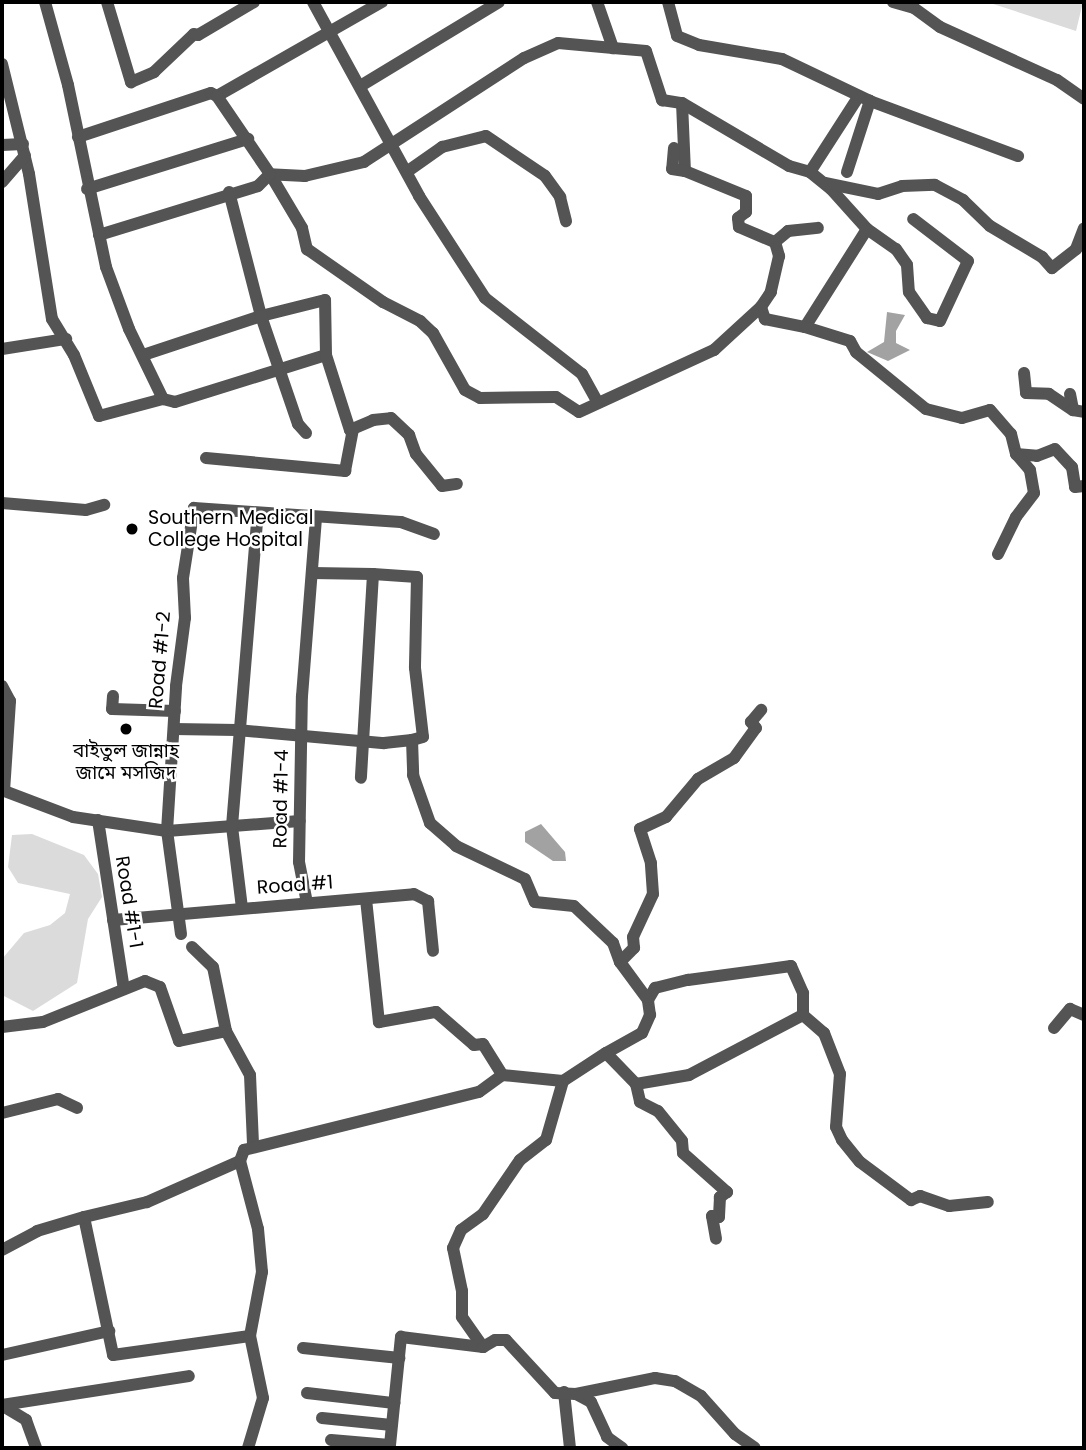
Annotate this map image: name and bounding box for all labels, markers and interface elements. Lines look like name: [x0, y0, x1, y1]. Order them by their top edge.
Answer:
place label: Southern Medical College Hospital: [148, 507, 313, 551]
marker: Southern Medical College Hospital: [122, 519, 142, 539]
street label: Road #1-2: [144, 610, 176, 710]
marker: বাইতুল জান্নাহ জামে মসজিদ: [118, 721, 134, 737]
place label: বাইতুল জান্নাহ জামে মসজিদ: [73, 740, 179, 784]
street label: Road #1-4: [269, 749, 293, 849]
street label: Road #1-1: [110, 854, 148, 950]
street label: Road #1: [256, 871, 334, 899]

